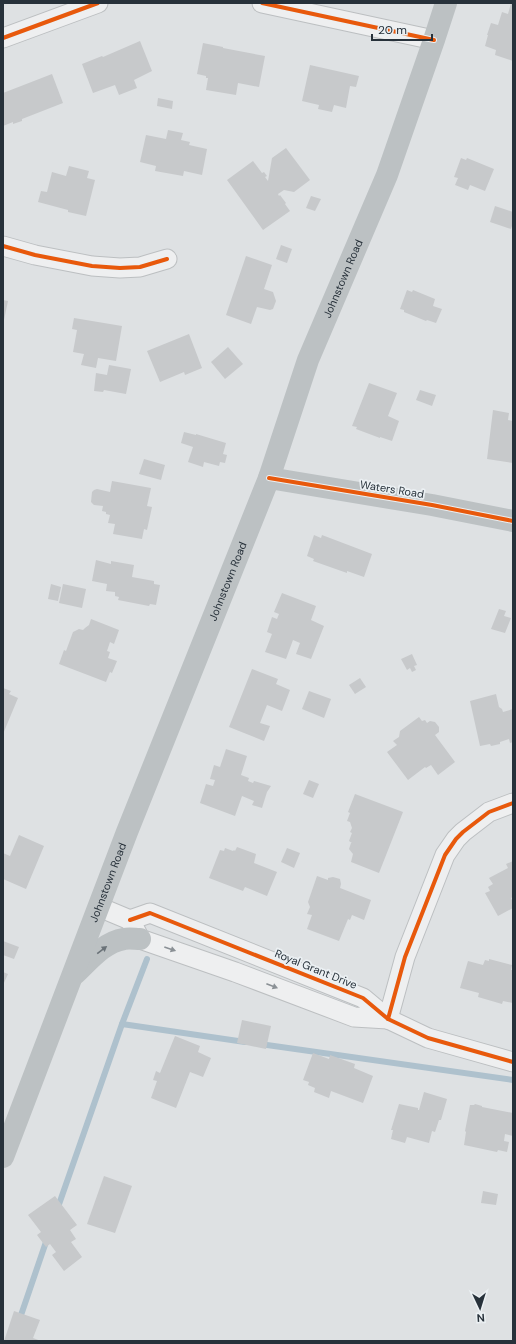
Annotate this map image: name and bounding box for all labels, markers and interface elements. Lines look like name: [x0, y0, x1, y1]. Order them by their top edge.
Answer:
scale bar: [372, 16, 432, 42]
text: 20 m: [378, 22, 407, 38]
street label: Johnstown Road: [320, 237, 366, 320]
street label: Waters Road: [359, 477, 425, 501]
street label: Johnstown Road: [205, 540, 250, 623]
street label: Johnstown Road: [86, 841, 129, 924]
one-way arrow: [96, 946, 107, 954]
street label: Royal Grant Drive: [273, 946, 359, 992]
one-way arrow: [164, 947, 176, 953]
one-way arrow: [266, 983, 278, 989]
north arrow: [460, 1288, 500, 1328]
text: N: [476, 1311, 485, 1325]

